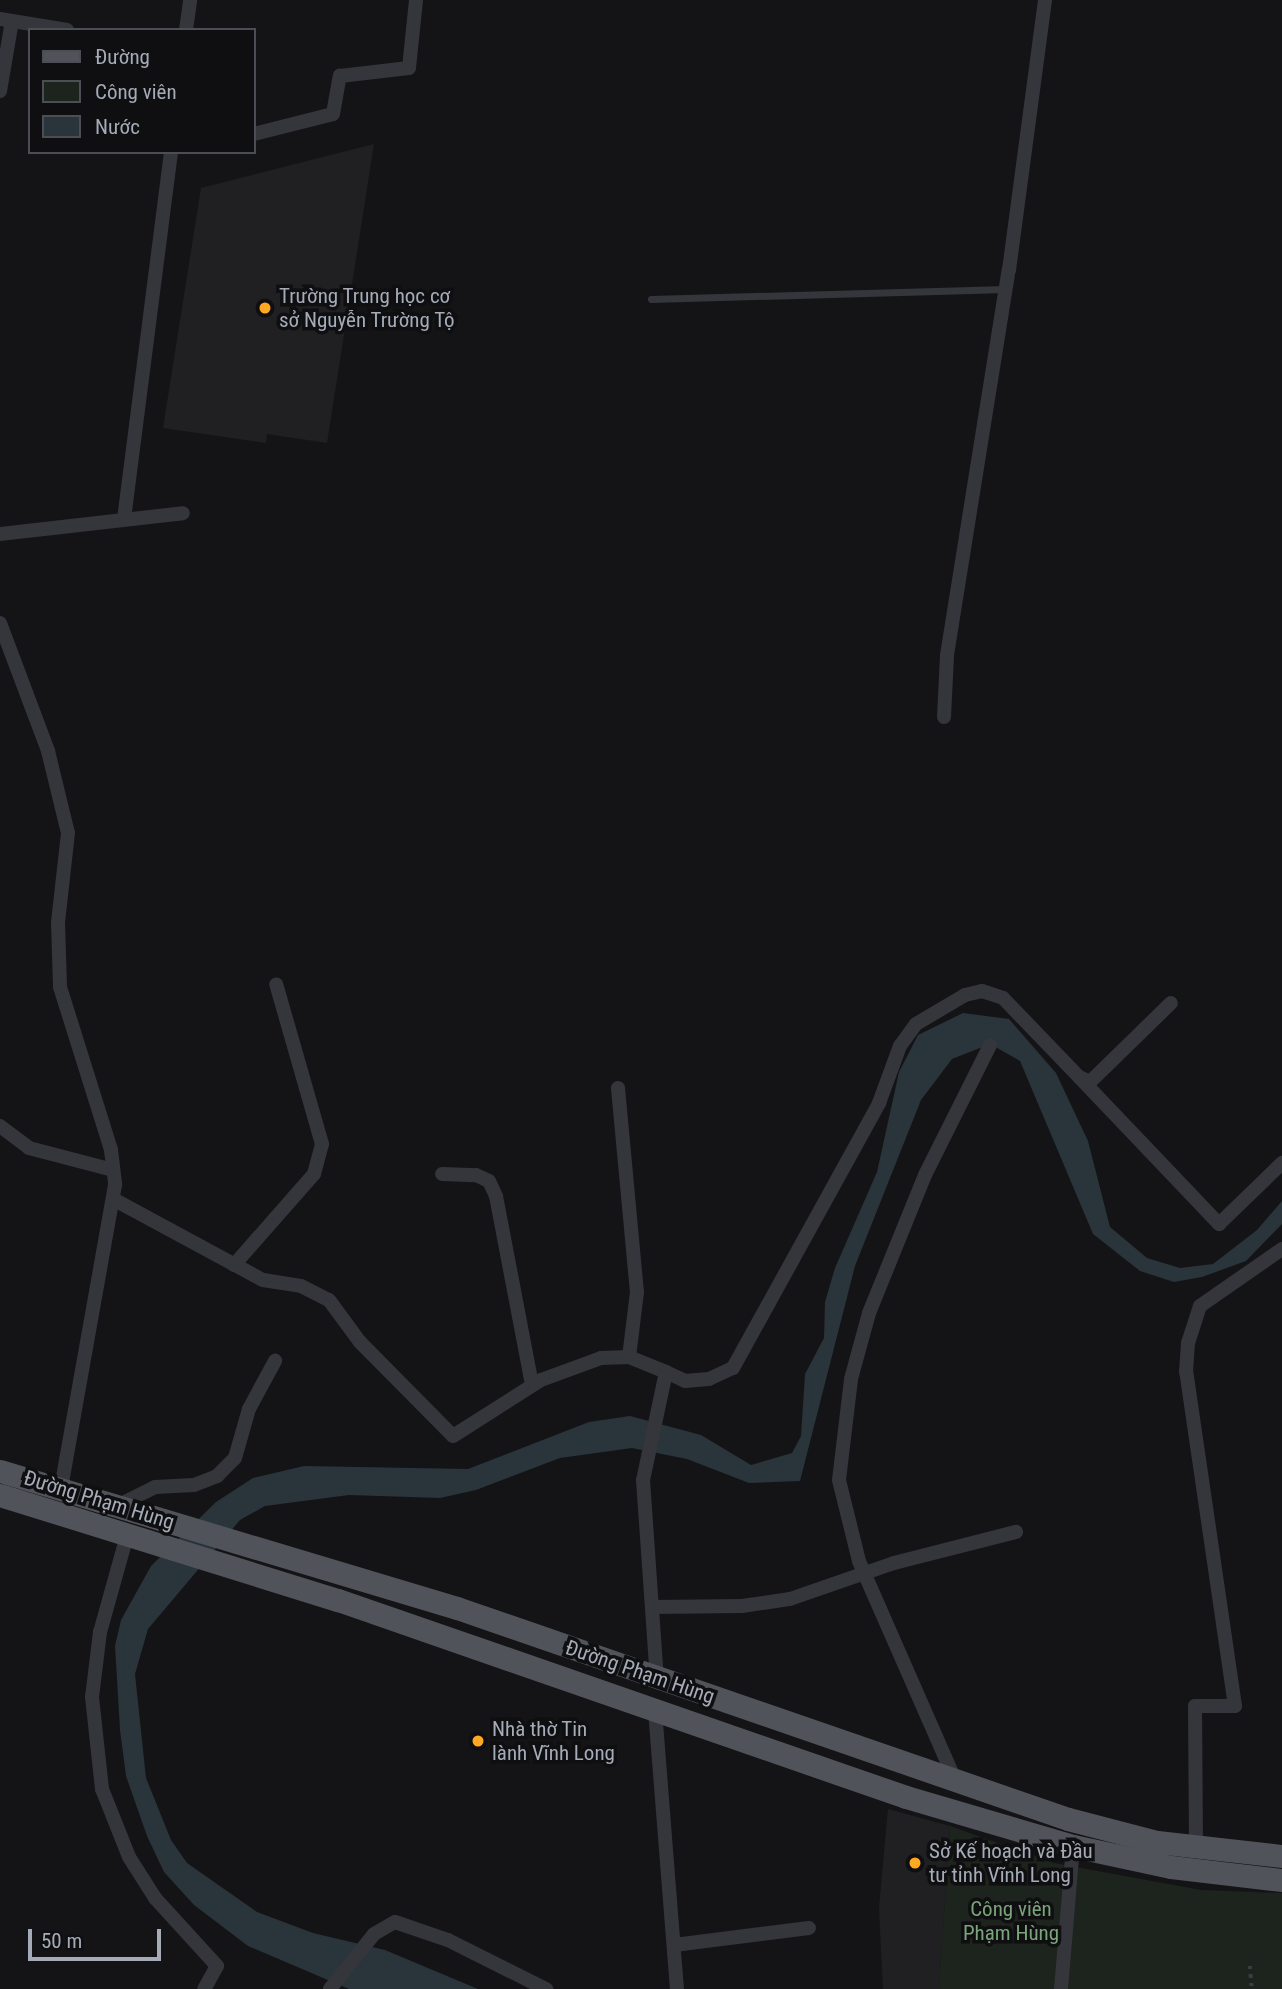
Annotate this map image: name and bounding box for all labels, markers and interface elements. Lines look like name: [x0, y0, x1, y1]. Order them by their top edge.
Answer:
legend: [28, 28, 256, 154]
text: Đường: [95, 45, 150, 69]
text: Công viên: [95, 80, 177, 104]
text: Nước: [95, 115, 140, 139]
place label: Trường Trung học cơ sở Nguyễn Trường Tộ: [279, 283, 455, 333]
marker: Trường Trung học cơ sở Nguyễn Trường Tộ: [257, 300, 273, 316]
street label: Đường Phạm Hùng: [21, 1465, 177, 1535]
street label: Đường Phạm Hùng: [562, 1635, 718, 1709]
place label: Nhà thờ Tin lành Vĩnh Long: [492, 1716, 615, 1766]
marker: Nhà thờ Tin lành Vĩnh Long: [470, 1733, 486, 1749]
place label: Sở Kế hoạch và Đầu tư tỉnh Vĩnh Long: [929, 1838, 1093, 1888]
marker: Sở Kế hoạch và Đầu tư tỉnh Vĩnh Long: [907, 1855, 923, 1871]
park label: Công viên Phạm Hùng: [963, 1896, 1059, 1946]
scale bar: [32, 1916, 164, 1960]
text: 50 m: [41, 1929, 82, 1953]

